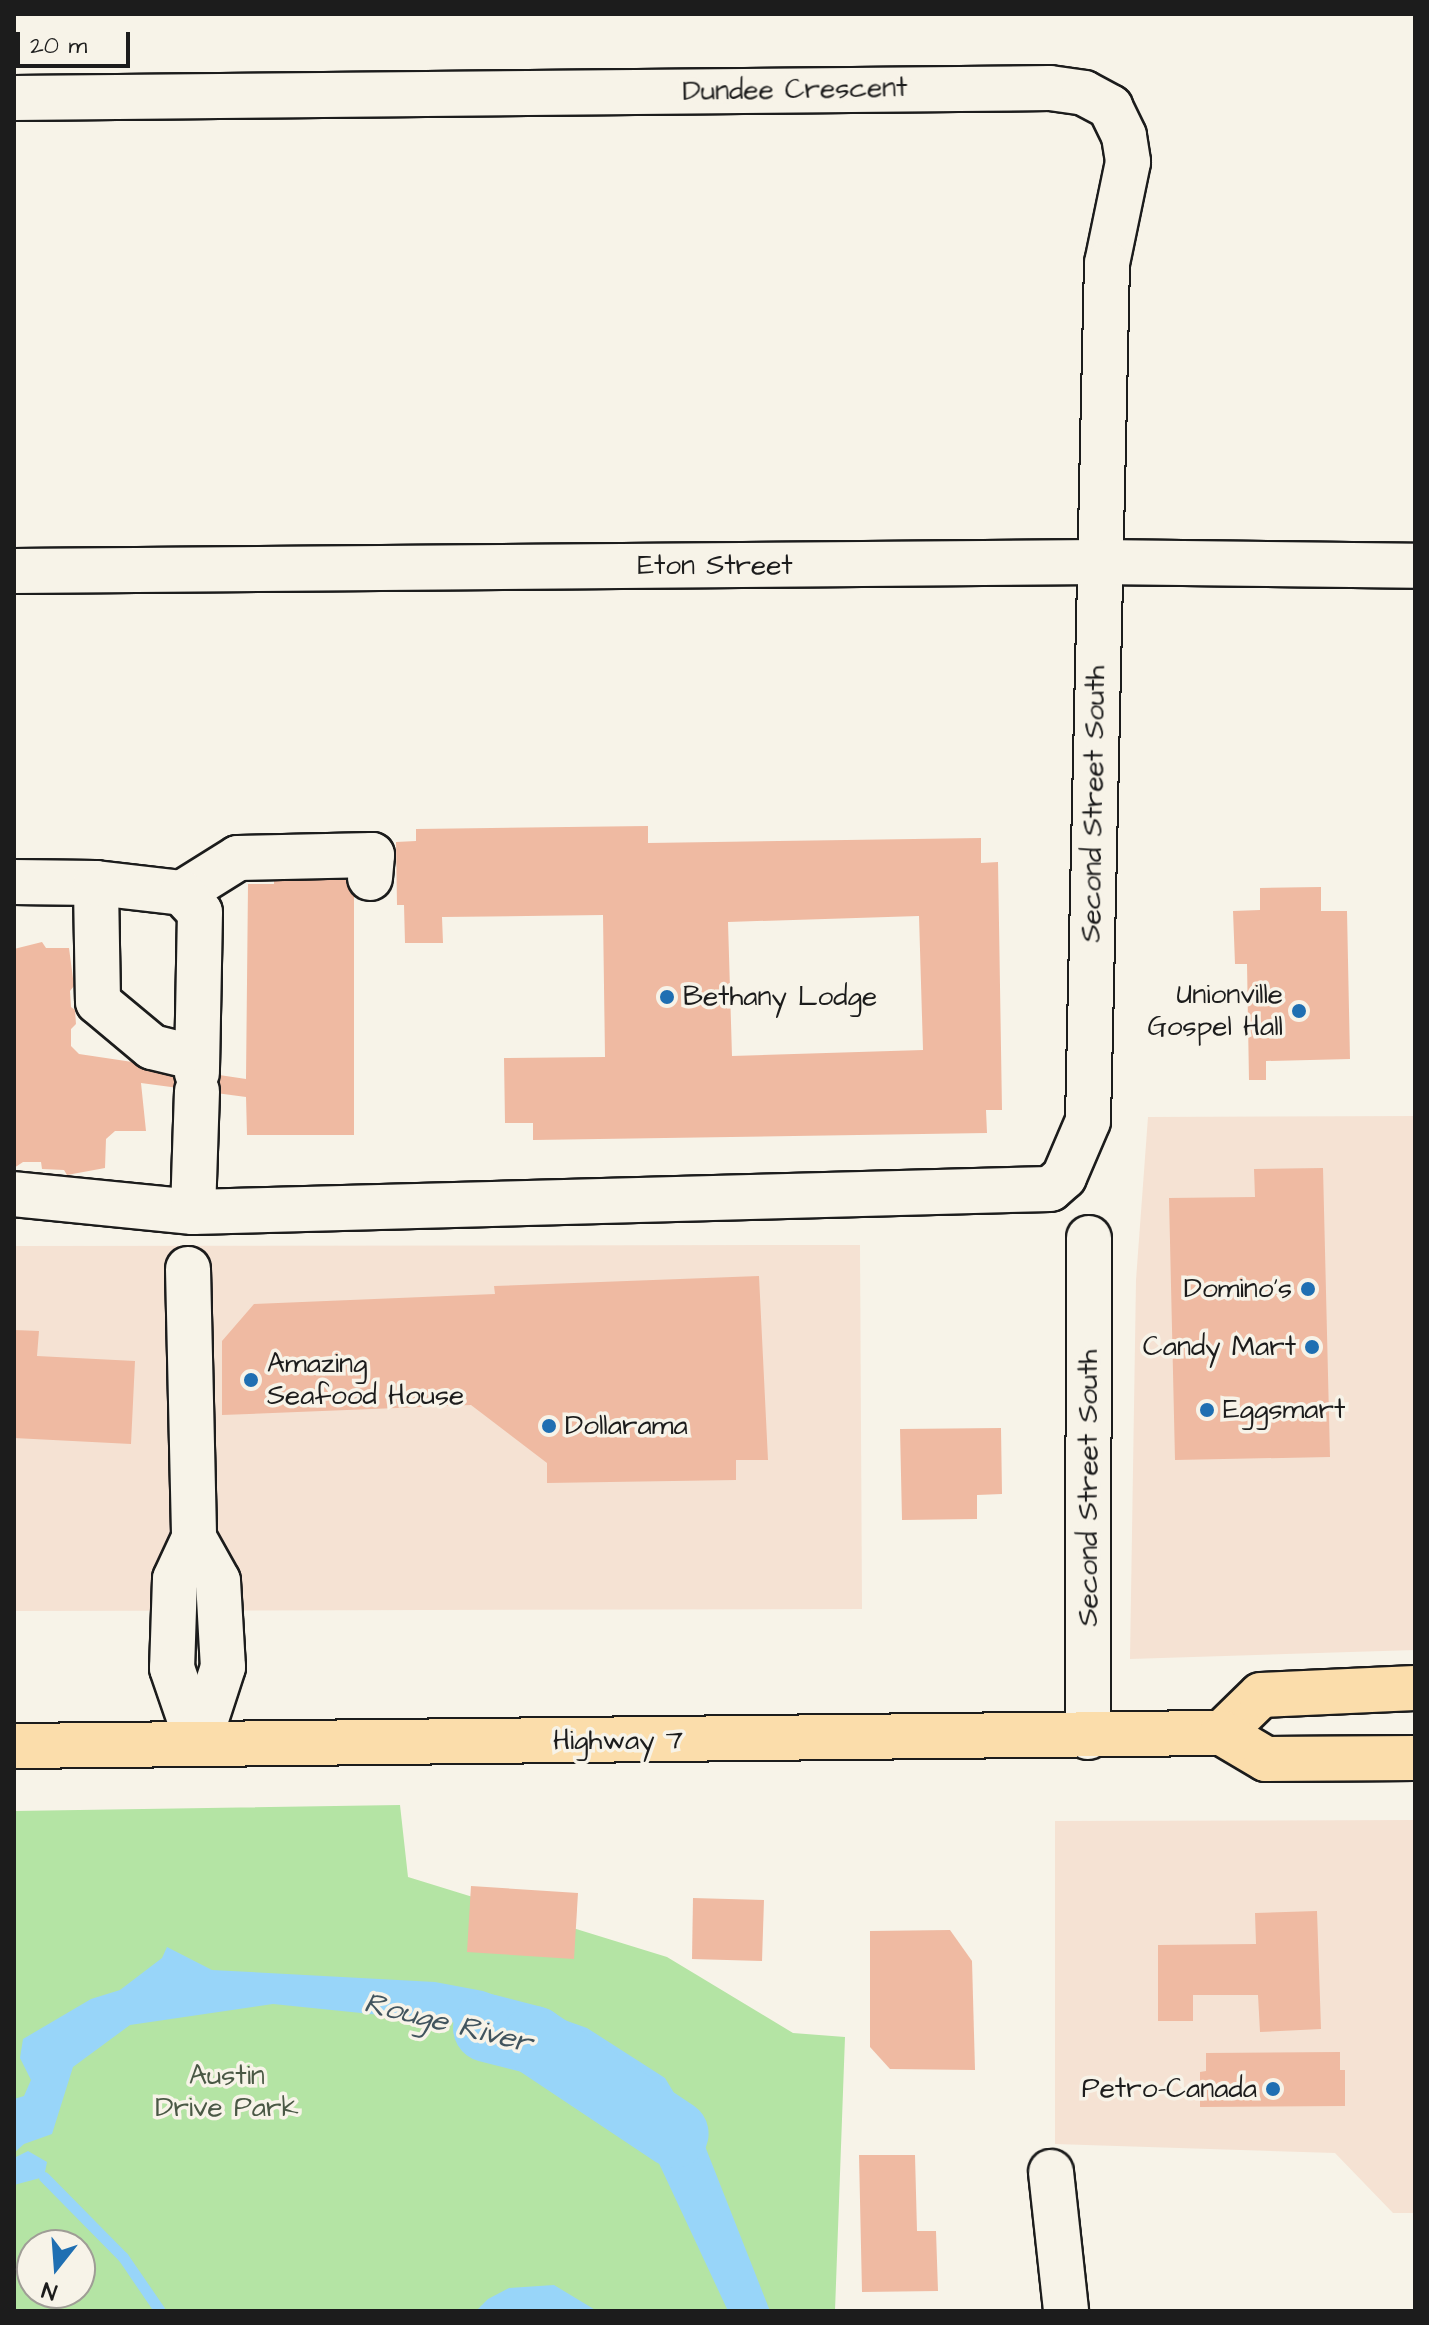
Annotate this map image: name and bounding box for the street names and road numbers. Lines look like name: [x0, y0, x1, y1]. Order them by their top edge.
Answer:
street label: Dundee Crescent: [682, 71, 908, 109]
street label: Eton Street: [637, 549, 793, 583]
street label: Second Street South: [1075, 665, 1113, 943]
street label: Second Street South: [1072, 1350, 1106, 1626]
street label: Highway 7: [553, 1724, 683, 1758]

